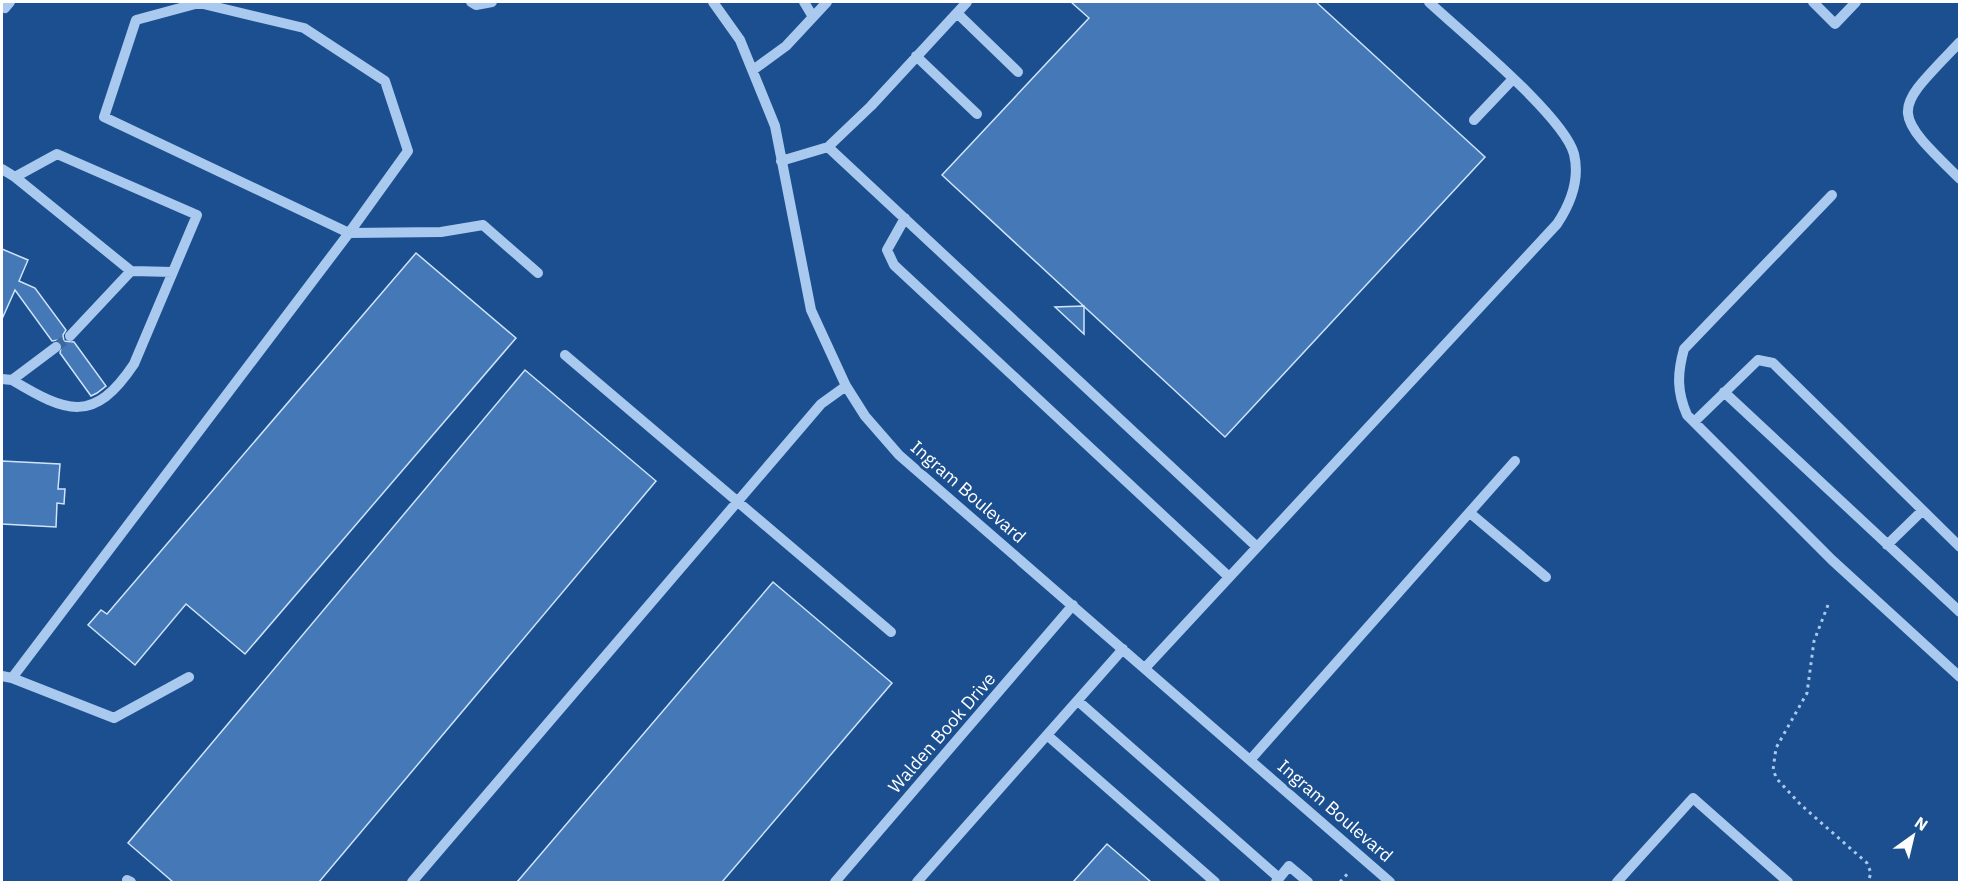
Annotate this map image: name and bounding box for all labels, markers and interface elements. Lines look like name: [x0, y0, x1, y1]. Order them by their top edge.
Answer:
street label: Ingram Boulevard: [906, 435, 1031, 548]
street label: Walden Book Drive: [883, 667, 1000, 798]
street label: Ingram Boulevard: [1273, 754, 1398, 867]
north arrow: [1883, 806, 1943, 866]
text: N: [1911, 812, 1932, 835]

